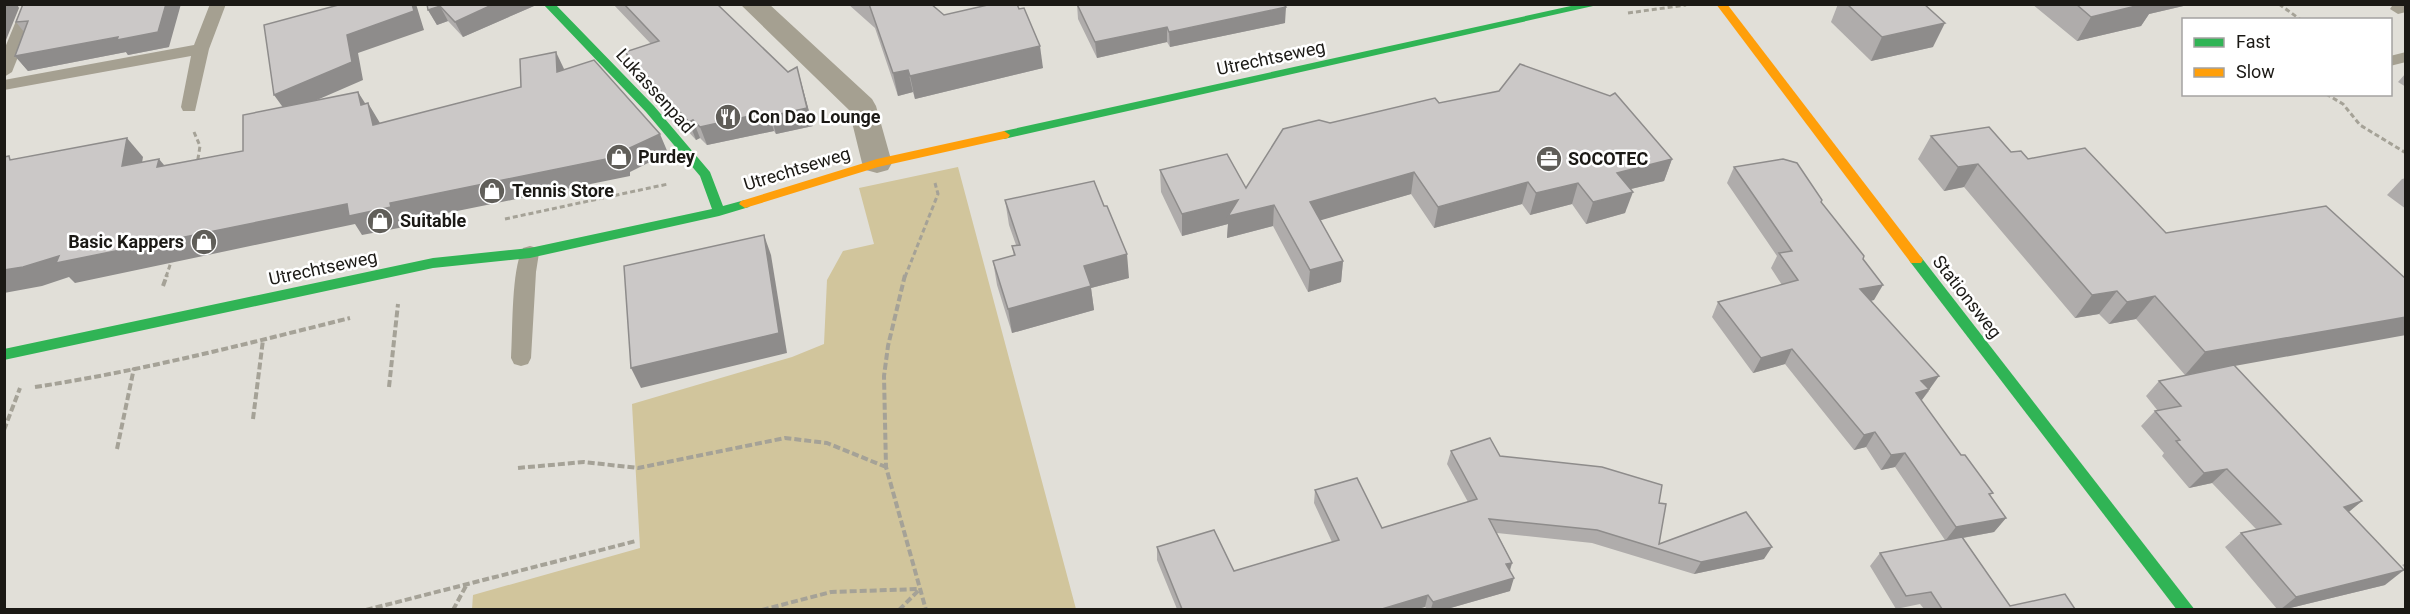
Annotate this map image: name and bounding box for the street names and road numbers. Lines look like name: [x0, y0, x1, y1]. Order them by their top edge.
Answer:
street label: Utrechtseweg: [1215, 36, 1327, 79]
street label: Lukassenpad: [612, 44, 699, 137]
street label: Utrechtseweg: [741, 142, 853, 195]
street label: Utrechtseweg: [267, 246, 379, 289]
street label: Stationsweg: [1929, 251, 2006, 342]

